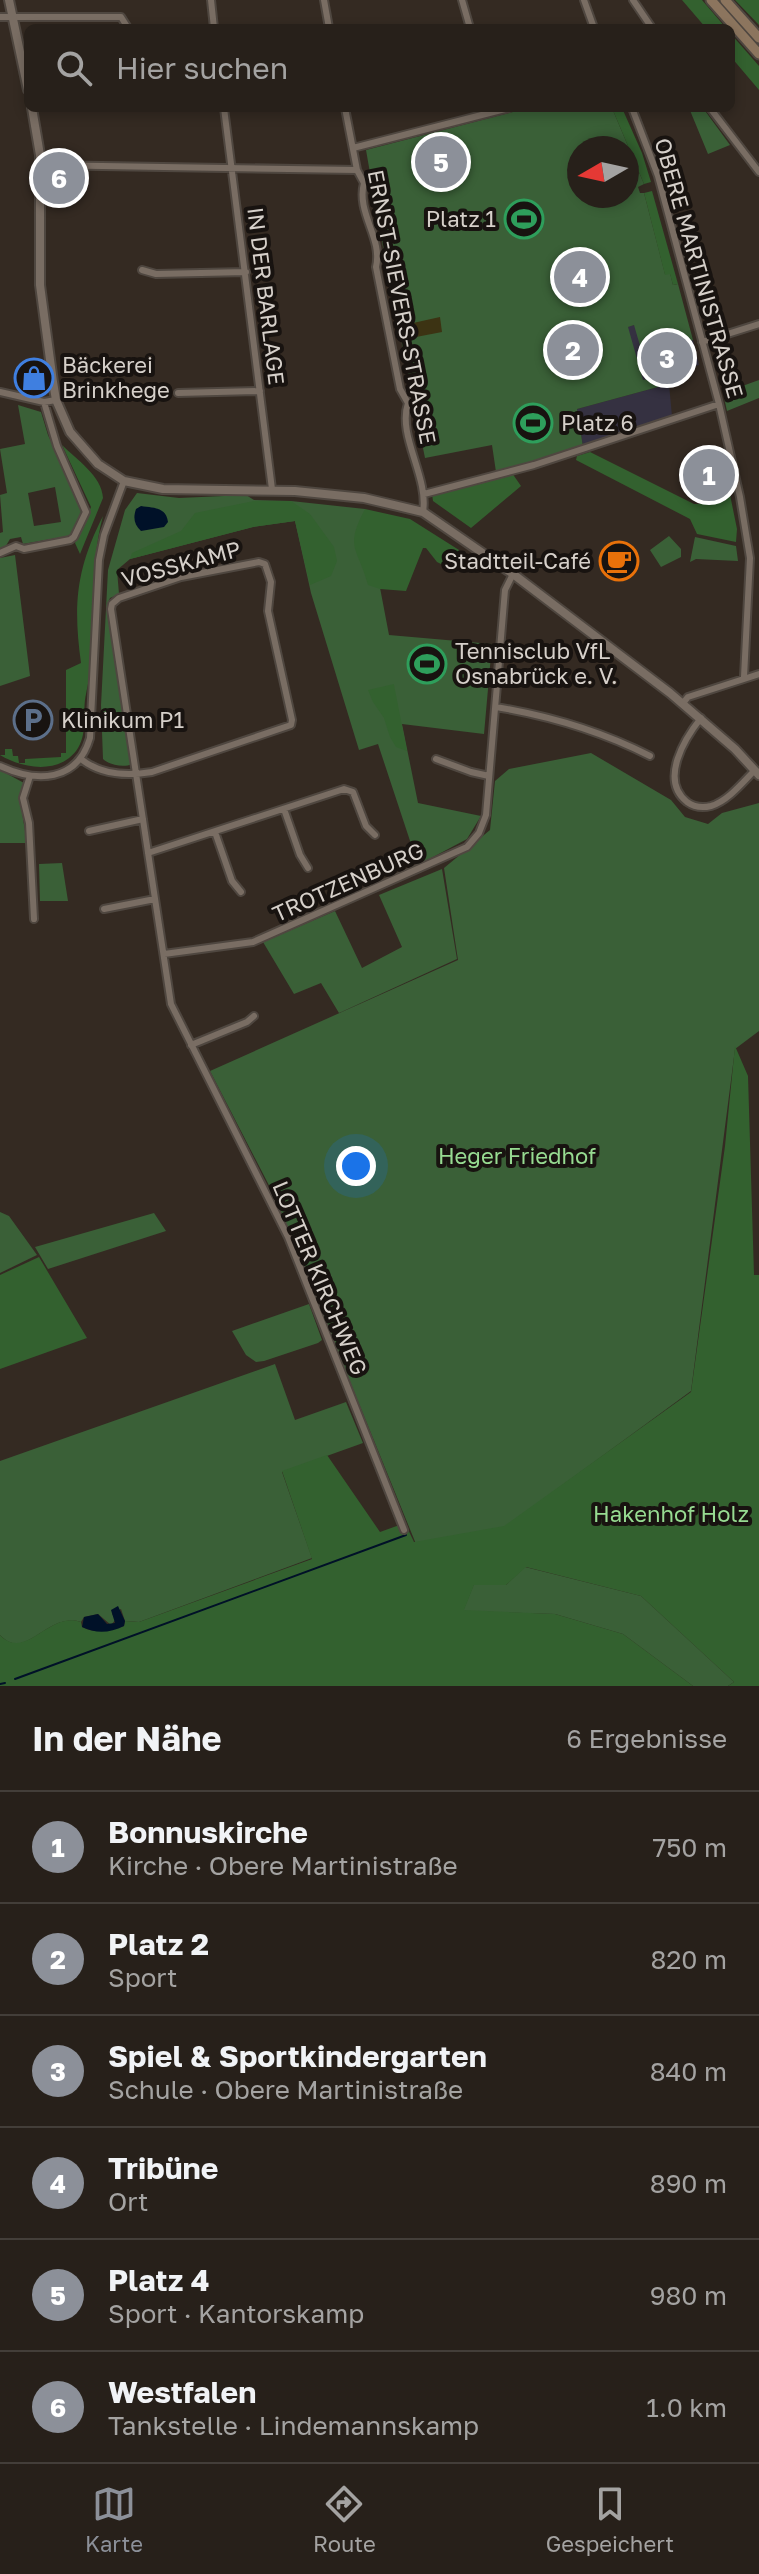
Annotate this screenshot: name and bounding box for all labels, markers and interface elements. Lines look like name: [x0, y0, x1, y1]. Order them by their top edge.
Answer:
search box: [24, 24, 735, 112]
icon: search: [52, 46, 96, 90]
text: Hier suchen: [116, 50, 288, 86]
pin: 5: [415, 132, 467, 192]
street label: OBERE MARTINISTRASSE: [649, 135, 750, 401]
north arrow: [567, 136, 639, 208]
pin: 6: [33, 148, 85, 208]
street label: ERNST-SIEVERS-STRASSE: [363, 167, 442, 446]
sports icon: Platz 1: [503, 198, 545, 240]
place label: Platz 1: [426, 205, 496, 232]
street label: IN DER BARLAGE: [242, 206, 291, 386]
pin: 4: [554, 247, 606, 307]
pin: 2: [547, 320, 599, 380]
pin: 3: [641, 328, 693, 388]
place label: Bäckerei Brinkhege: [62, 351, 170, 403]
shop icon: Bäckerei Brinkhege: [13, 357, 55, 399]
sports icon: Platz 6: [512, 402, 554, 444]
place label: Platz 6: [561, 409, 634, 436]
pin: 1: [683, 445, 735, 505]
street label: VOSSKAMP: [118, 535, 243, 592]
cafe icon: Stadtteil-Café: [598, 540, 640, 582]
place label: Stadtteil-Café: [444, 547, 591, 574]
place label: Tennisclub VfL Osnabrück e. V.: [455, 637, 618, 689]
sports icon: Tennisclub VfL Osnabrück e. V.: [406, 643, 448, 685]
parking icon: Klinikum P1: [12, 699, 54, 741]
place label: Klinikum P1: [61, 706, 184, 733]
street label: TROTZENBURG: [268, 836, 428, 927]
park label: Heger Friedhof: [438, 1142, 596, 1169]
your location: [336, 1146, 376, 1186]
street label: LOTTER KIRCHWEG: [267, 1177, 374, 1379]
park label: Hakenhof Holz: [593, 1500, 749, 1527]
text: In der Nähe: [32, 1718, 222, 1758]
text: 6 Ergebnisse: [566, 1723, 727, 1754]
text: Bonnuskirche: [108, 1814, 308, 1850]
text: 1: [51, 1832, 65, 1863]
text: 750 m: [653, 1832, 727, 1863]
text: Kirche · Obere Martinistraße: [108, 1850, 458, 1881]
text: Platz 2: [108, 1926, 209, 1962]
text: 2: [50, 1944, 66, 1975]
text: 820 m: [650, 1944, 727, 1975]
text: Sport: [108, 1962, 177, 1993]
text: Spiel & Sportkindergarten: [108, 2038, 487, 2074]
text: 3: [50, 2056, 66, 2087]
text: 840 m: [650, 2056, 727, 2087]
text: Schule · Obere Martinistraße: [108, 2074, 463, 2105]
text: Tribüne: [108, 2150, 218, 2186]
text: 4: [50, 2168, 66, 2199]
text: 890 m: [650, 2168, 727, 2199]
text: Ort: [108, 2186, 148, 2217]
text: Platz 4: [108, 2262, 210, 2298]
text: 5: [50, 2280, 66, 2311]
text: 980 m: [650, 2280, 727, 2311]
text: Sport · Kantorskamp: [108, 2298, 364, 2329]
text: Westfalen: [108, 2374, 256, 2410]
text: 6: [50, 2392, 66, 2423]
text: 1.0 km: [646, 2392, 727, 2423]
text: Tankstelle · Lindemannskamp: [108, 2410, 479, 2441]
tab: Karte: [85, 2482, 143, 2557]
tab: Route: [313, 2482, 376, 2557]
tab: Gespeichert: [546, 2482, 674, 2557]

